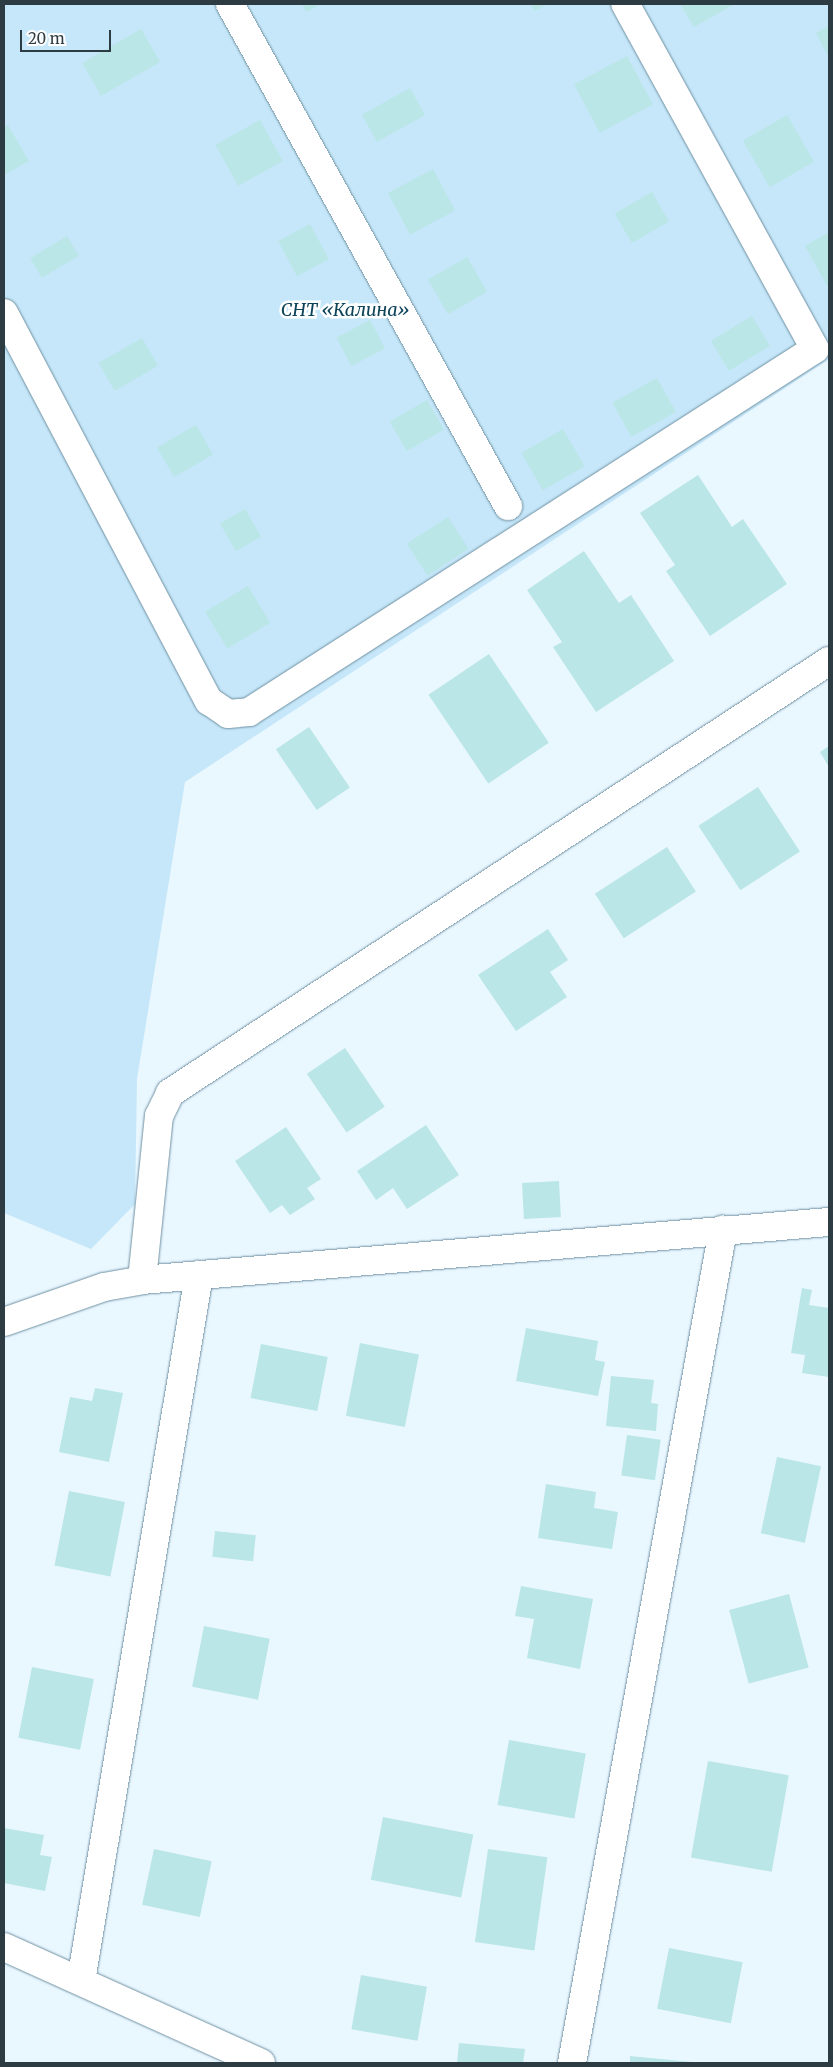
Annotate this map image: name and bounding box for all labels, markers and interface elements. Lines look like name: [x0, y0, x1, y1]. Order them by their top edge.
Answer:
scale bar: [22, 20, 114, 52]
text: 20 m: [28, 29, 65, 48]
park label: СНТ «Калина»: [281, 299, 409, 321]

